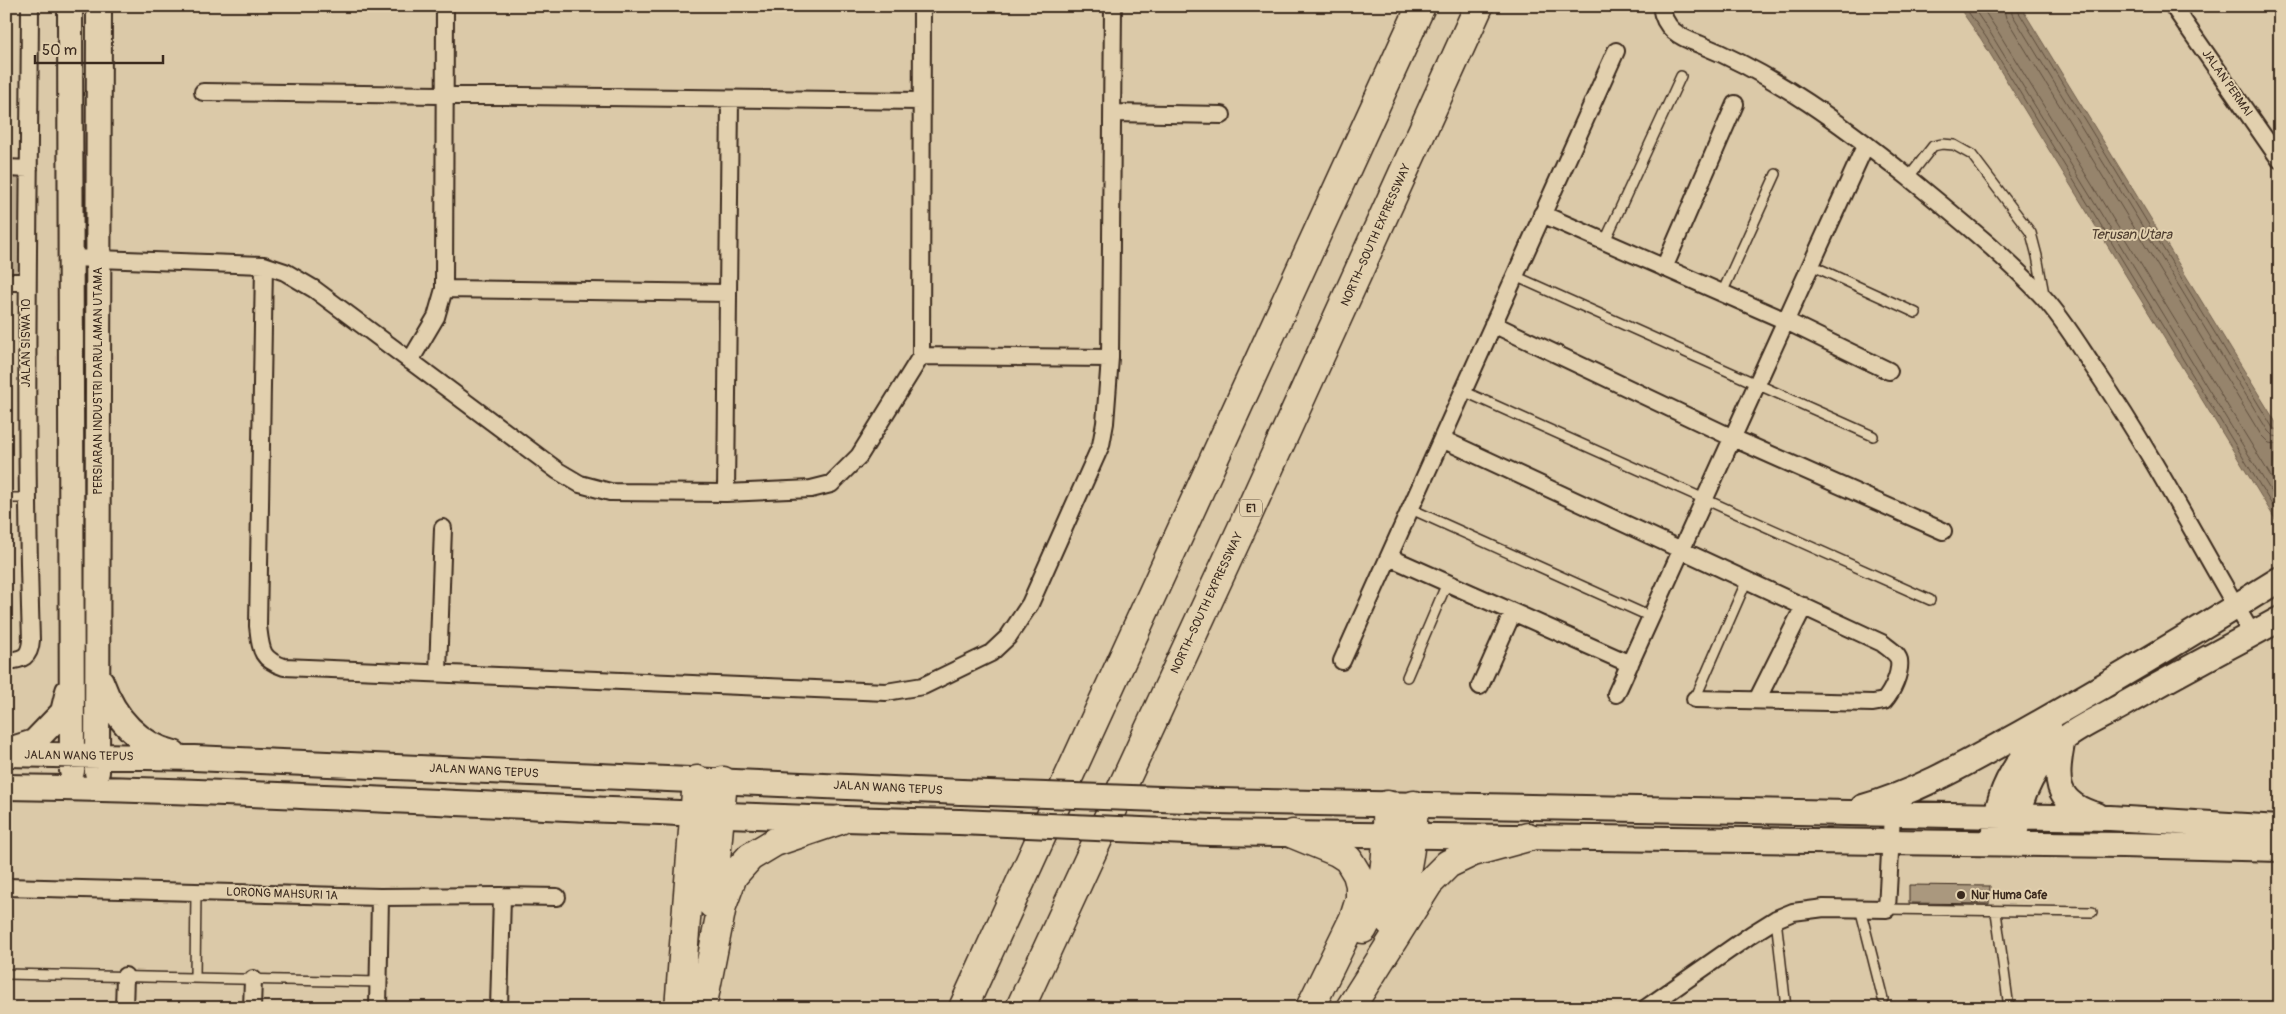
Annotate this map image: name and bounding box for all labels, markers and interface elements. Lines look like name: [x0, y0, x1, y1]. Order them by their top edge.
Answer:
scale bar: [35, 32, 162, 64]
text: 50 m: [42, 41, 77, 60]
street label: JALAN PERMAI: [2198, 47, 2256, 119]
street label: NORTH–SOUTH EXPRESSWAY: [1338, 161, 1414, 309]
water label: Terusan Utara: [2090, 226, 2174, 243]
street label: PERSIARAN INDUSTRI DARULAMAN UTAMA: [91, 267, 106, 495]
street label: JALAN SISWA 10: [19, 299, 34, 388]
road number: E1: [1240, 499, 1262, 516]
street label: NORTH–SOUTH EXPRESSWAY: [1168, 530, 1246, 676]
street label: JALAN WANG TEPUS: [24, 748, 134, 764]
street label: JALAN WANG TEPUS: [429, 761, 539, 781]
street label: JALAN WANG TEPUS: [833, 778, 943, 798]
street label: LORONG MAHSURI 1A: [226, 885, 338, 903]
place label: Nur Huma Cafe: [1971, 888, 2048, 903]
marker: Nur Huma Cafe: [1955, 889, 1967, 901]

